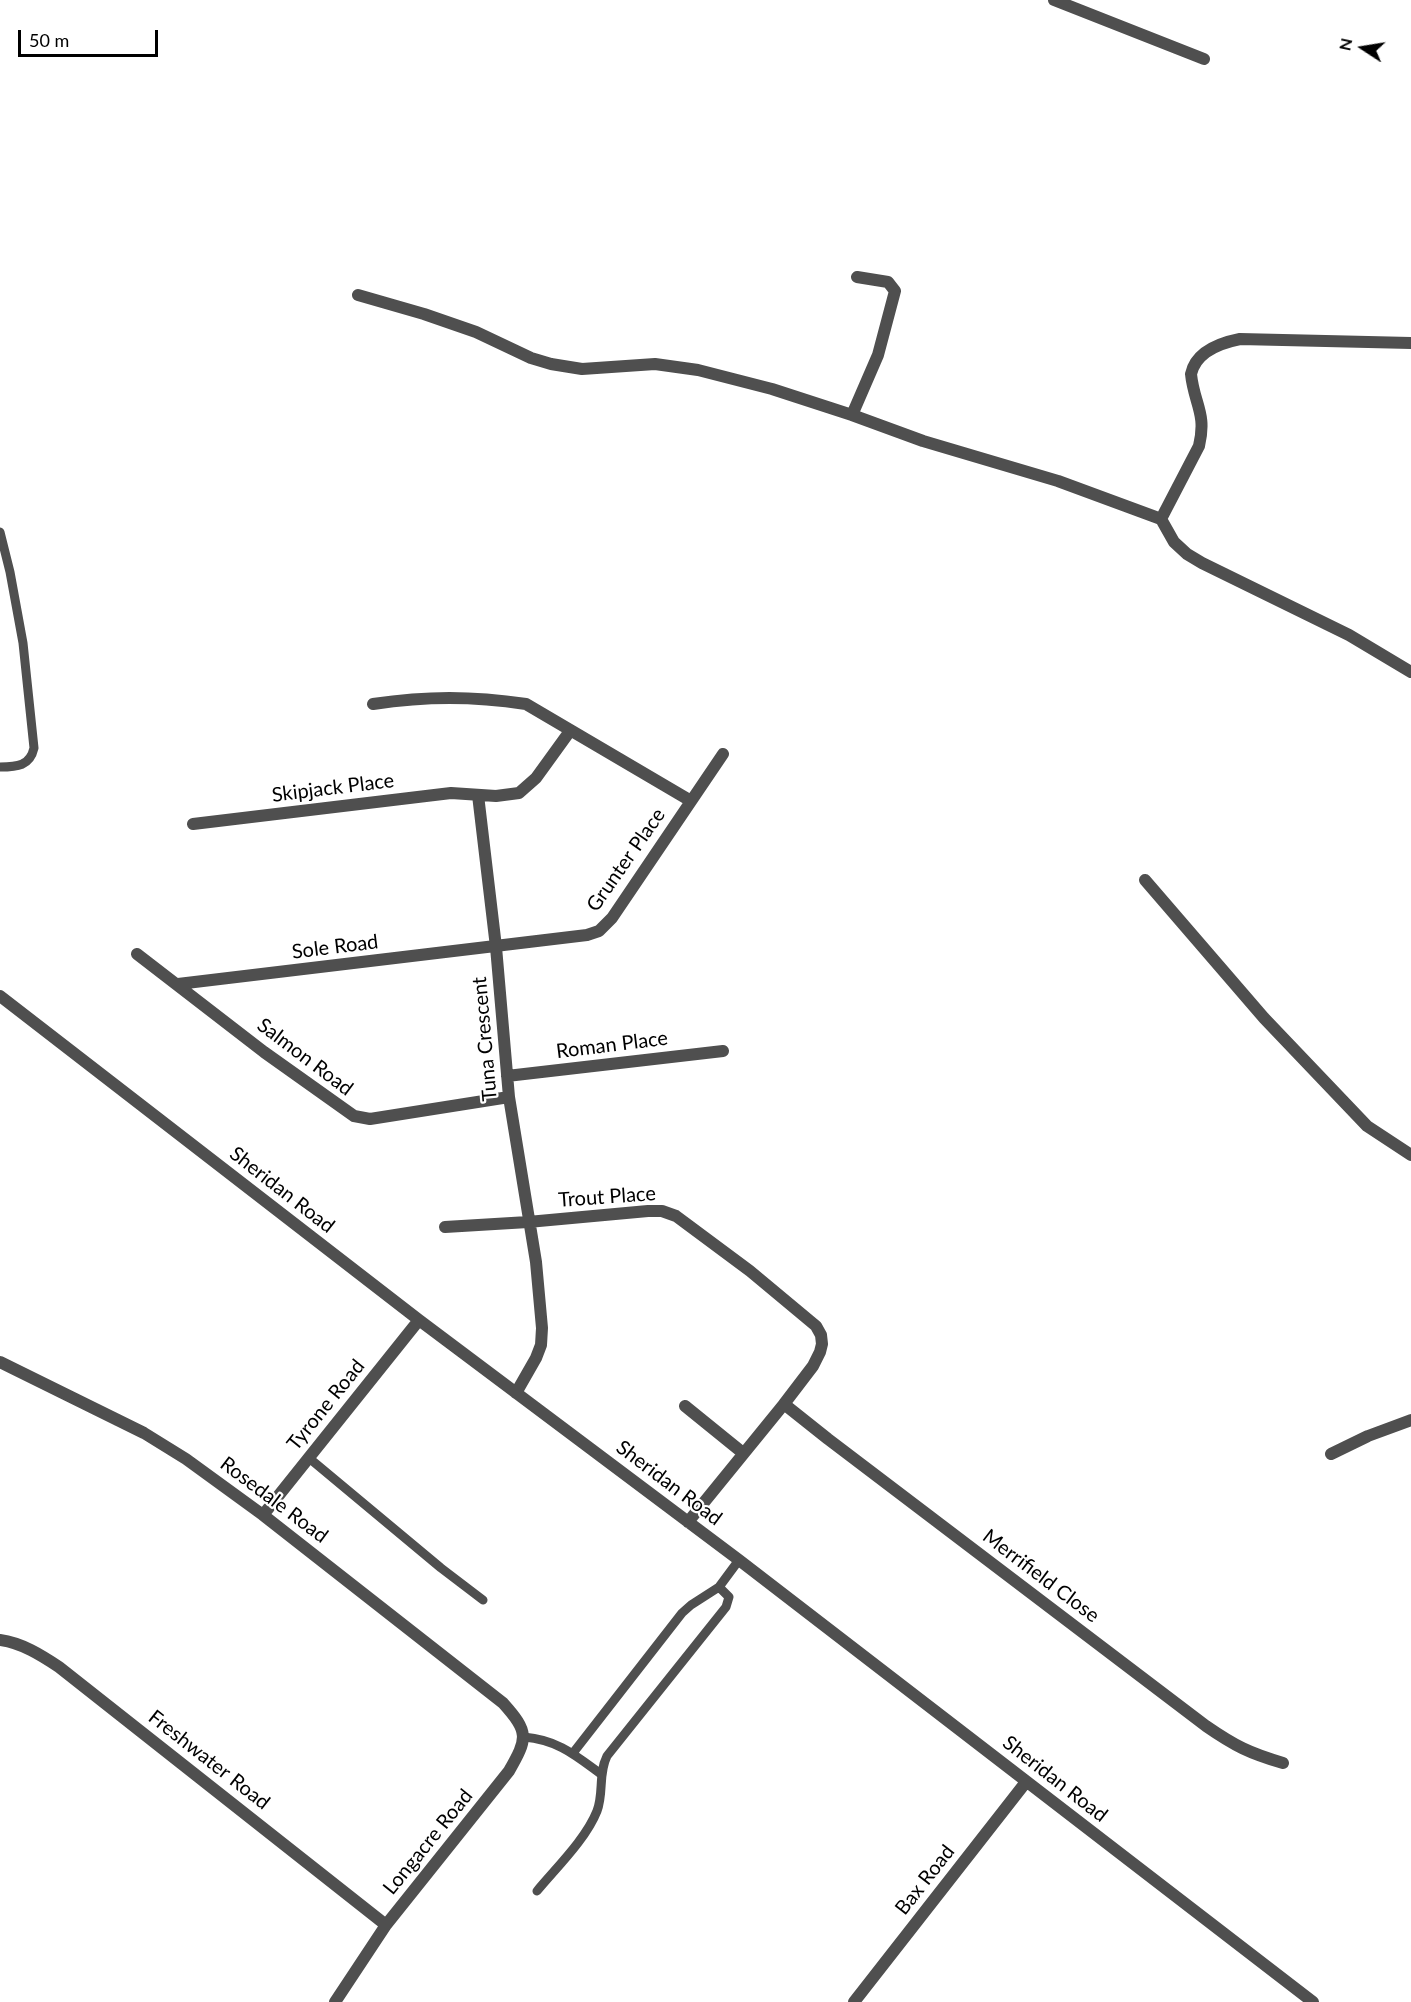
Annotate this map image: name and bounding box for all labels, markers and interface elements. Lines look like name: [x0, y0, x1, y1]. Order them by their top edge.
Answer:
scale bar: [21, 18, 160, 56]
north arrow: [1333, 18, 1393, 78]
text: 50 m: [29, 29, 69, 51]
text: N: [1334, 36, 1355, 52]
street label: Skipjack Place: [271, 769, 395, 807]
street label: Grunter Place: [582, 804, 670, 916]
street label: Sole Road: [290, 930, 380, 964]
street label: Tuna Crescent: [468, 976, 502, 1102]
street label: Salmon Road: [252, 1013, 358, 1101]
street label: Roman Place: [555, 1026, 669, 1064]
street label: Sheridan Road: [225, 1142, 339, 1238]
street label: Trout Place: [557, 1182, 657, 1212]
street label: Tyrone Road: [282, 1355, 370, 1455]
street label: Sheridan Road: [611, 1435, 727, 1531]
street label: Rosedale Road: [216, 1452, 332, 1548]
street label: Merrifield Close: [978, 1524, 1104, 1628]
street label: Freshwater Road: [144, 1705, 274, 1815]
street label: Sheridan Road: [998, 1731, 1112, 1827]
street label: Longacre Road: [378, 1784, 478, 1900]
street label: Bax Road: [890, 1840, 960, 1920]

